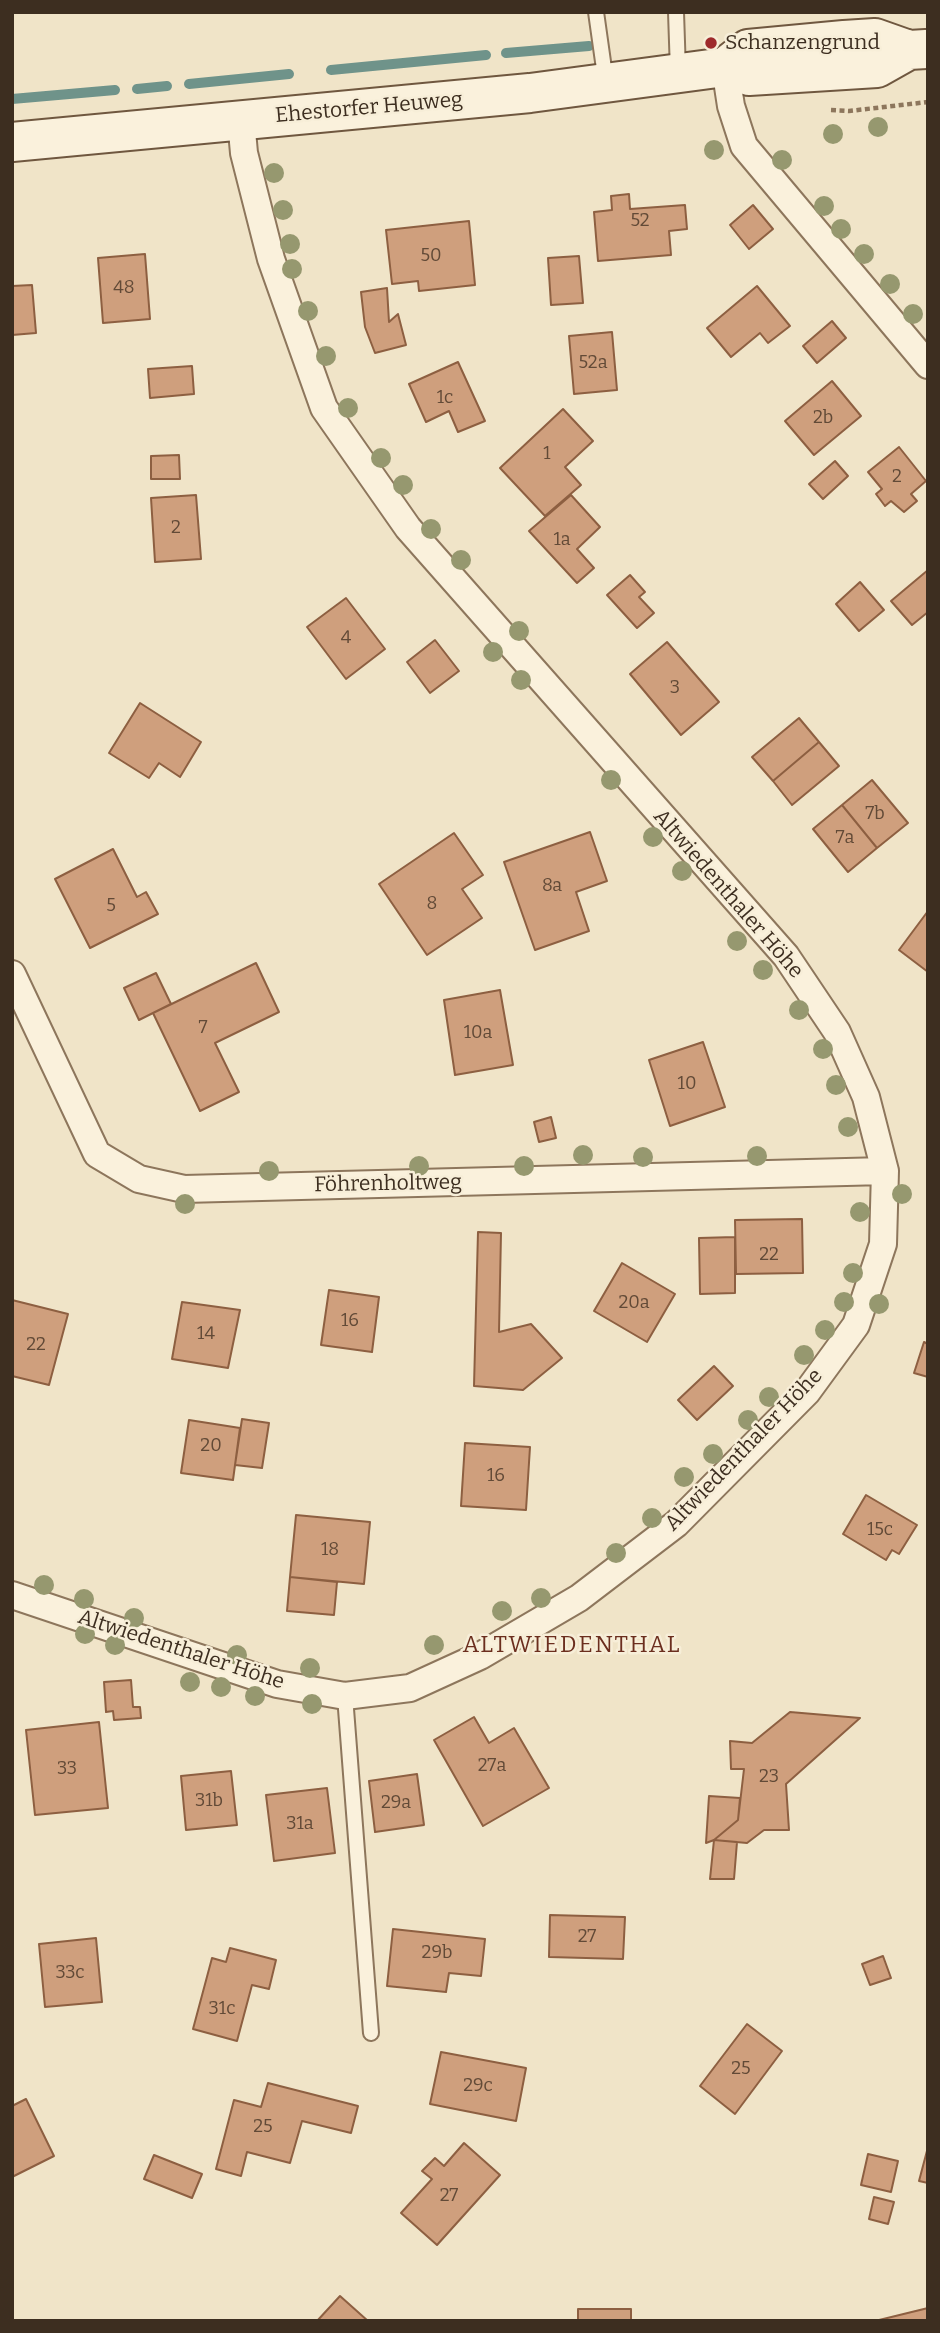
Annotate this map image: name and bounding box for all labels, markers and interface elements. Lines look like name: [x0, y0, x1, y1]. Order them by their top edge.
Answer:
place label: Schanzengrund: [725, 30, 880, 56]
marker: Schanzengrund: [703, 35, 719, 51]
street label: Ehestorfer Heuweg: [274, 87, 464, 129]
house number: 52: [630, 210, 650, 232]
house number: 50: [420, 245, 442, 267]
house number: 48: [113, 277, 135, 299]
house number: 52a: [579, 352, 607, 374]
house number: 1c: [437, 387, 453, 409]
house number: 2b: [813, 407, 833, 429]
house number: 1: [543, 443, 551, 465]
house number: 2: [892, 466, 902, 488]
house number: 2: [171, 517, 181, 539]
house number: 1a: [553, 529, 571, 551]
house number: 4: [341, 627, 351, 649]
house number: 3: [670, 677, 680, 699]
house number: 7b: [865, 803, 885, 825]
street label: Altwiedenthaler Höhe: [648, 804, 808, 984]
house number: 7a: [836, 827, 854, 849]
house number: 8a: [542, 875, 562, 897]
house number: 8: [427, 893, 437, 915]
house number: 5: [106, 895, 116, 917]
house number: 7: [198, 1017, 208, 1039]
house number: 10a: [464, 1022, 492, 1044]
house number: 10: [678, 1073, 696, 1095]
street label: Föhrenholtweg: [314, 1170, 462, 1198]
house number: 22: [759, 1244, 779, 1266]
house number: 20a: [618, 1292, 650, 1314]
house number: 16: [341, 1310, 359, 1332]
house number: 14: [197, 1323, 215, 1345]
house number: 22: [26, 1334, 46, 1356]
street label: Altwiedenthaler Höhe: [660, 1364, 828, 1536]
house number: 20: [200, 1435, 222, 1457]
house number: 16: [487, 1465, 505, 1487]
house number: 15c: [867, 1519, 893, 1541]
house number: 18: [321, 1539, 339, 1561]
street label: Altwiedenthaler Höhe: [75, 1605, 287, 1695]
district label: ALTWIEDENTHAL: [464, 1632, 680, 1660]
house number: 27a: [478, 1755, 506, 1777]
house number: 33: [57, 1758, 77, 1780]
house number: 23: [759, 1766, 779, 1788]
house number: 31b: [195, 1790, 223, 1812]
house number: 29a: [381, 1792, 411, 1814]
house number: 31a: [286, 1813, 314, 1835]
house number: 27: [578, 1926, 596, 1948]
house number: 29b: [422, 1942, 452, 1964]
house number: 33c: [55, 1962, 85, 1984]
house number: 31c: [209, 1998, 235, 2020]
house number: 25: [731, 2058, 751, 2080]
house number: 29c: [463, 2075, 493, 2097]
house number: 25: [253, 2116, 273, 2138]
house number: 27: [440, 2185, 458, 2207]

